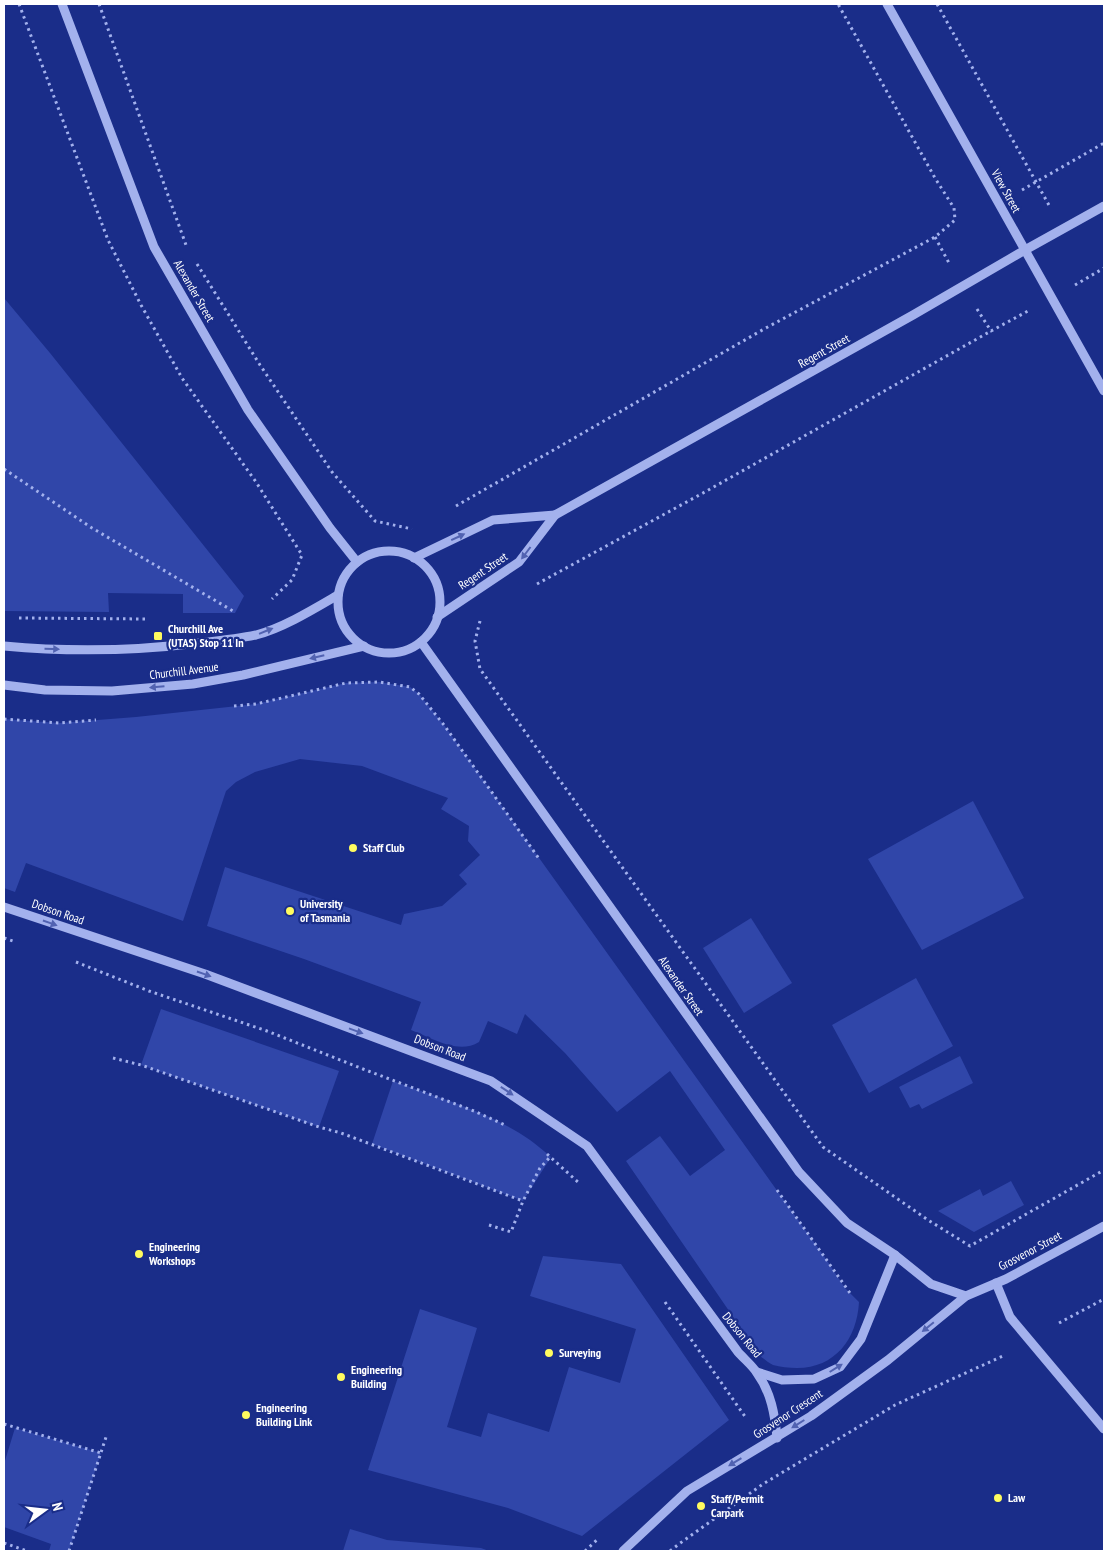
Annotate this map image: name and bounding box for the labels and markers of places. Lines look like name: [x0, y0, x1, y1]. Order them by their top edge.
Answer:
place label: Churchill Ave (UTAS) Stop 11 In: [168, 621, 244, 650]
marker: Churchill Ave (UTAS) Stop 11 In: [152, 630, 164, 642]
place label: Staff Club: [363, 840, 405, 855]
marker: Staff Club: [347, 842, 359, 854]
place label: University of Tasmania: [300, 896, 350, 925]
marker: University of Tasmania: [284, 905, 296, 917]
place label: Engineering Workshops: [148, 1239, 200, 1268]
marker: Engineering Workshops: [133, 1248, 145, 1260]
place label: Surveying: [559, 1345, 601, 1360]
marker: Surveying: [543, 1347, 555, 1359]
place label: Engineering Building: [351, 1362, 402, 1391]
marker: Engineering Building: [335, 1371, 347, 1383]
place label: Engineering Building Link: [256, 1400, 312, 1429]
marker: Engineering Building Link: [240, 1409, 252, 1421]
place label: Law: [1008, 1490, 1026, 1505]
place label: Staff/Permit Carpark: [711, 1491, 764, 1520]
marker: Law: [992, 1492, 1004, 1504]
marker: Staff/Permit Carpark: [695, 1500, 707, 1512]

